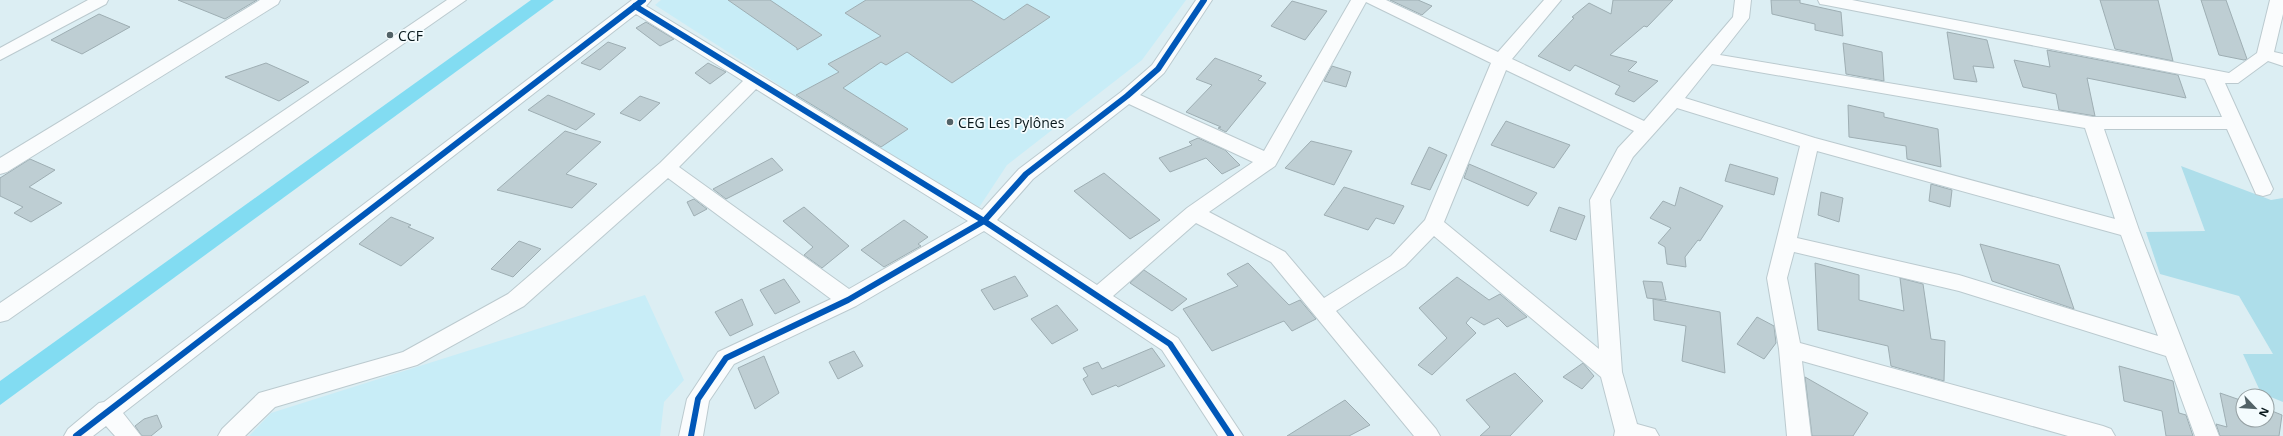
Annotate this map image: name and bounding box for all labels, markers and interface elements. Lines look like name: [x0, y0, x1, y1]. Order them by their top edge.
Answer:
place label: CCF: [398, 26, 423, 45]
marker: CCF: [385, 30, 395, 40]
place label: CEG Les Pylônes: [958, 113, 1065, 132]
marker: CEG Les Pylônes: [945, 117, 955, 127]
north arrow: [2235, 388, 2275, 428]
text: N: [2256, 405, 2273, 420]

